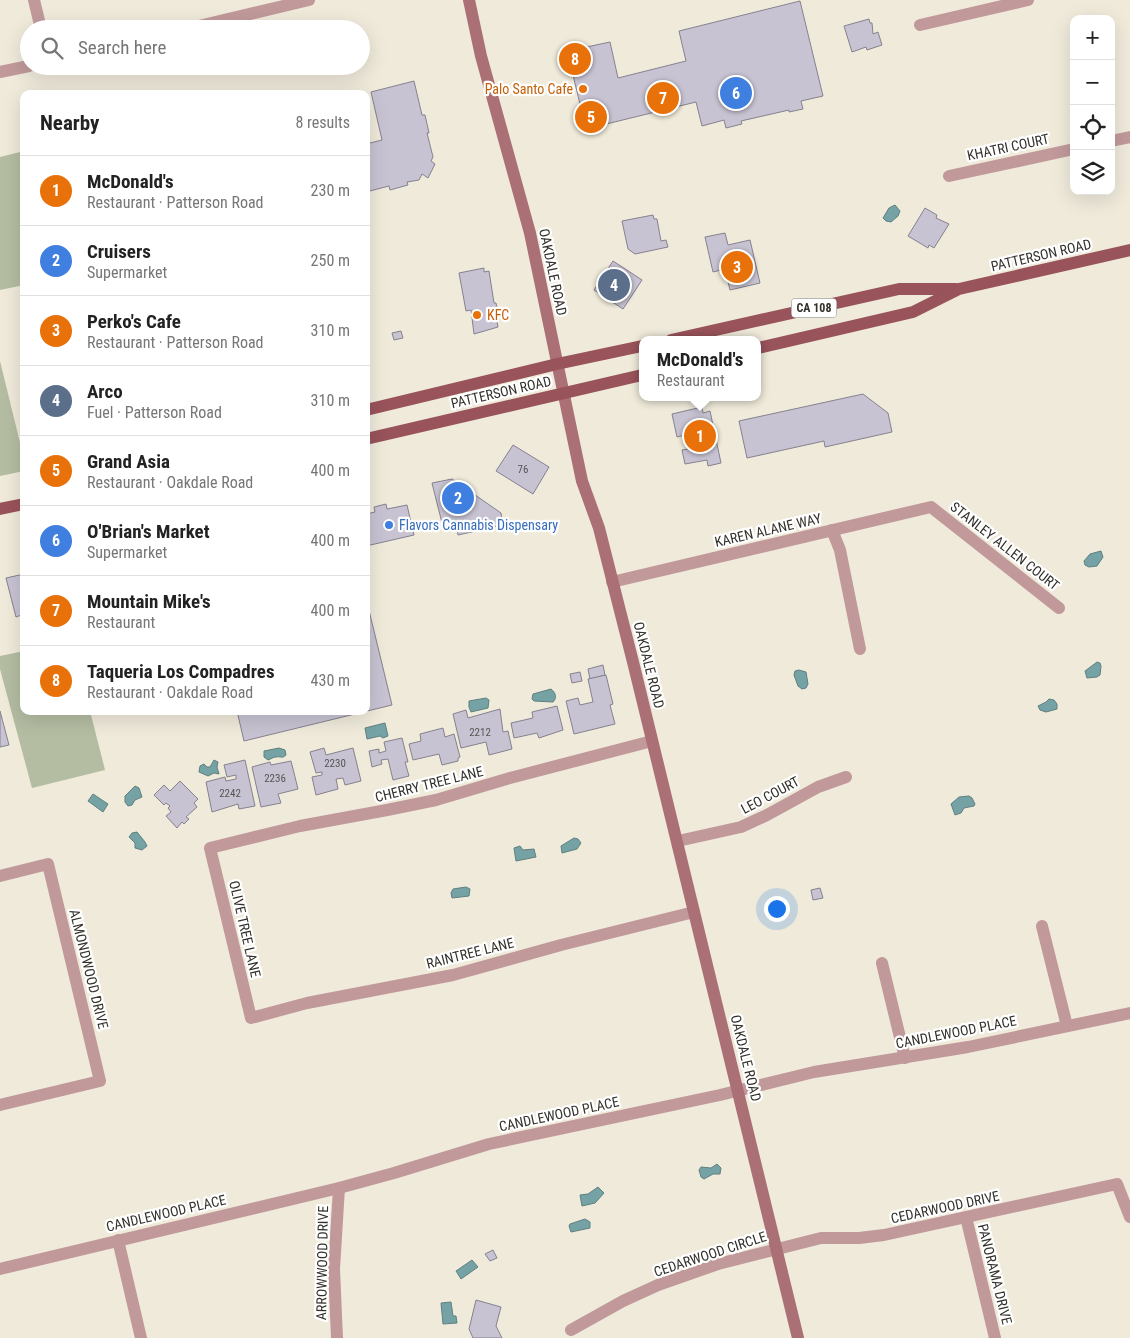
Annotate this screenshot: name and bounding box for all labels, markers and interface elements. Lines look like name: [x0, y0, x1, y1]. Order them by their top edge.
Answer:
map controls: [1070, 15, 1115, 195]
button: +: [1070, 15, 1115, 60]
search box: [20, 20, 370, 75]
icon: search: [38, 34, 66, 62]
text: Search here: [78, 36, 166, 59]
pin: 8: [559, 40, 591, 78]
button: −: [1070, 60, 1115, 105]
pin: 6: [720, 74, 752, 112]
pin: 7: [647, 79, 679, 117]
place label: Palo Santo Cafe: [485, 81, 573, 97]
marker: Palo Santo Cafe: [577, 83, 589, 95]
pin: 5: [575, 98, 607, 136]
button: locate: [1070, 105, 1115, 150]
text: Nearby: [40, 111, 99, 135]
text: 8 results: [295, 113, 350, 132]
street label: KHATRI COURT: [966, 130, 1050, 164]
button: layers: [1070, 150, 1115, 195]
text: McDonald's: [87, 170, 174, 193]
text: 1: [52, 181, 60, 200]
text: 230 m: [311, 181, 350, 200]
text: Restaurant · Patterson Road: [87, 193, 264, 212]
street label: OAKDALE ROAD: [536, 227, 570, 317]
street label: PATTERSON ROAD: [989, 236, 1093, 274]
text: Cruisers: [87, 240, 151, 263]
pin: 3: [721, 248, 753, 286]
text: 2: [52, 251, 60, 270]
text: 250 m: [311, 251, 350, 270]
text: Supermarket: [87, 263, 167, 282]
pin: 4: [598, 266, 630, 304]
road number: CA 108: [792, 298, 836, 318]
place label: KFC: [487, 307, 509, 323]
marker: KFC: [471, 309, 483, 321]
text: Perko's Cafe: [87, 310, 181, 333]
text: 3: [52, 321, 60, 340]
text: 310 m: [311, 321, 350, 340]
text: Restaurant · Patterson Road: [87, 333, 264, 352]
popup: [639, 336, 761, 401]
text: McDonald's: [657, 348, 743, 371]
text: Restaurant: [657, 371, 725, 390]
street label: PATTERSON ROAD: [449, 373, 553, 411]
text: Arco: [87, 380, 123, 403]
text: 4: [52, 391, 60, 410]
text: 310 m: [311, 391, 350, 410]
text: Fuel · Patterson Road: [87, 403, 222, 422]
pin: 1: [684, 417, 716, 455]
text: Grand Asia: [87, 450, 170, 473]
text: 5: [52, 461, 60, 480]
text: 400 m: [311, 461, 350, 480]
house number: 76: [518, 463, 528, 476]
text: Restaurant · Oakdale Road: [87, 473, 253, 492]
pin: 2: [442, 479, 474, 517]
street label: STANLEY ALLEN COURT: [947, 499, 1063, 593]
street label: KAREN ALANE WAY: [713, 510, 823, 550]
place label: Flavors Cannabis Dispensary: [399, 517, 558, 533]
marker: Flavors Cannabis Dispensary: [383, 519, 395, 531]
text: O'Brian's Market: [87, 520, 210, 543]
text: 6: [52, 531, 60, 550]
text: 400 m: [311, 531, 350, 550]
text: Supermarket: [87, 543, 167, 562]
text: Mountain Mike's: [87, 590, 211, 613]
text: 7: [52, 601, 60, 620]
text: 400 m: [311, 601, 350, 620]
text: Restaurant: [87, 613, 155, 632]
street label: OAKDALE ROAD: [631, 620, 667, 710]
text: Taqueria Los Compadres: [87, 660, 275, 683]
text: 8: [52, 671, 60, 690]
text: 430 m: [311, 671, 350, 690]
text: Restaurant · Oakdale Road: [87, 683, 253, 702]
house number: 2212: [469, 726, 491, 739]
house number: 2230: [324, 757, 346, 770]
street label: CHERRY TREE LANE: [373, 763, 485, 805]
house number: 2236: [264, 772, 286, 785]
street label: LEO COURT: [738, 773, 802, 817]
house number: 2242: [219, 787, 241, 800]
street label: OLIVE TREE LANE: [226, 879, 264, 979]
your location: [764, 896, 790, 922]
street label: ALMONDWOOD DRIVE: [66, 907, 112, 1031]
street label: RAINTREE LANE: [424, 934, 516, 972]
street label: CANDLEWOOD PLACE: [894, 1012, 1018, 1052]
street label: OAKDALE ROAD: [728, 1013, 764, 1103]
street label: CANDLEWOOD PLACE: [497, 1093, 621, 1135]
street label: CEDARWOOD DRIVE: [889, 1188, 1001, 1226]
street label: CANDLEWOOD PLACE: [105, 1191, 227, 1235]
street label: ARROWWOOD DRIVE: [313, 1206, 331, 1320]
street label: PANORAMA DRIVE: [975, 1222, 1015, 1326]
street label: CEDARWOOD CIRCLE: [652, 1228, 768, 1280]

